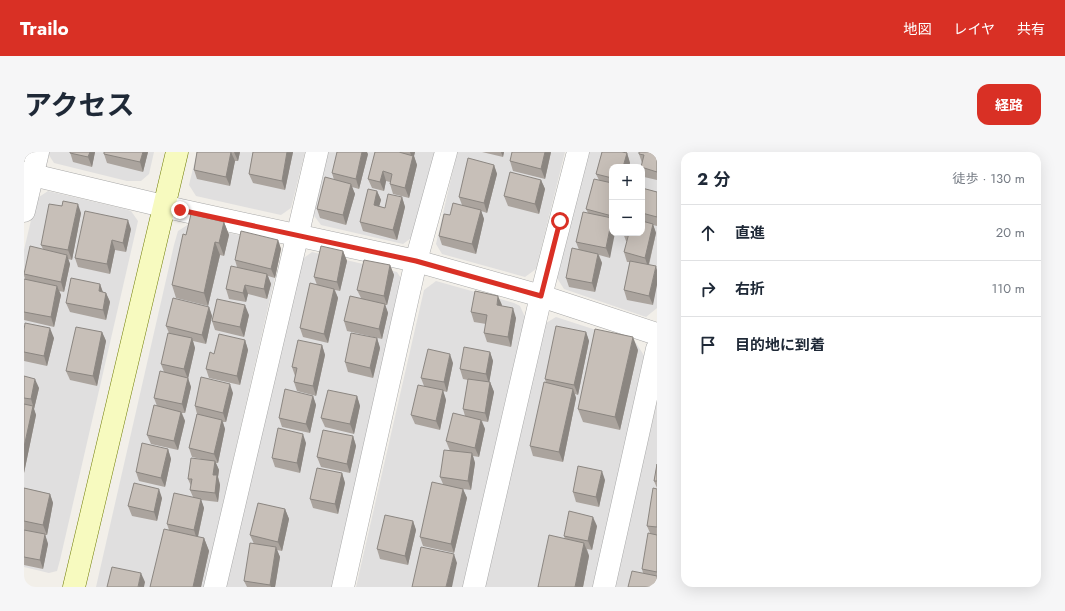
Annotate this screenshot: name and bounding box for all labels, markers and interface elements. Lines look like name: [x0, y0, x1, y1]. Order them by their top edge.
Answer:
text: Trailo: [20, 15, 69, 42]
text: 地図: [903, 19, 931, 39]
text: レイヤ: [953, 19, 995, 39]
text: 共有: [1017, 19, 1045, 39]
button: 経路: [977, 84, 1041, 125]
text: アクセス: [24, 85, 135, 126]
map controls: [609, 164, 645, 236]
button: +: [609, 164, 645, 200]
text: 2 分: [697, 167, 730, 191]
text: 徒歩 · 130 m: [953, 169, 1025, 188]
button: −: [609, 200, 645, 236]
route end: [171, 201, 189, 219]
route start: [551, 212, 569, 230]
icon: ahead: [697, 222, 719, 244]
text: 直進: [735, 222, 765, 244]
text: 20 m: [996, 223, 1025, 242]
icon: right: [697, 278, 719, 300]
text: 右折: [735, 278, 765, 300]
text: 110 m: [991, 279, 1025, 298]
icon: arrive: [697, 334, 719, 356]
text: 目的地に到着: [735, 334, 825, 356]

